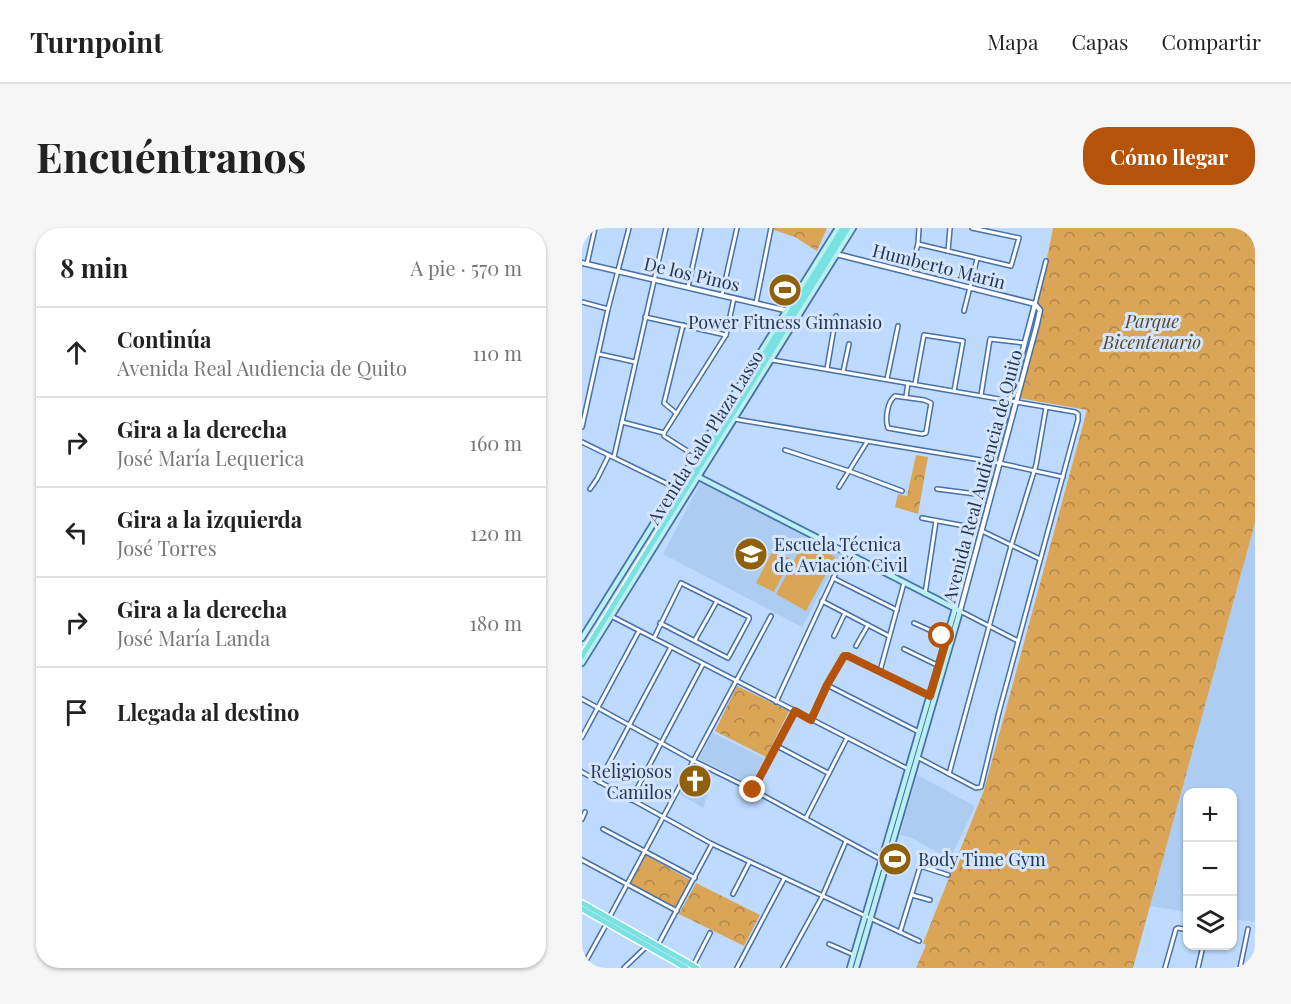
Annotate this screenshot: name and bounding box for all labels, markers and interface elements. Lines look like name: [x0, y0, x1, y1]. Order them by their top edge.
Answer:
text: Turnpoint: [30, 23, 163, 60]
text: Mapa: [987, 27, 1039, 55]
text: Capas: [1072, 27, 1128, 55]
text: Compartir: [1161, 27, 1261, 55]
button: Cómo llegar: [1083, 127, 1255, 185]
text: Encuéntranos: [36, 128, 306, 184]
street label: Humberto Marin: [870, 238, 1008, 294]
text: 8 min: [60, 250, 128, 285]
street label: De los Pinos: [642, 251, 742, 297]
text: A pie · 570 m: [410, 254, 522, 281]
sports icon: Power Fitness Gimnasio: [767, 272, 803, 308]
park label: Parque Bicentenario: [1102, 309, 1201, 354]
place label: Power Fitness Gimnasio: [688, 310, 882, 334]
text: Continúa: [117, 324, 211, 354]
icon: ahead: [60, 336, 93, 369]
text: 110 m: [472, 339, 522, 366]
street label: Avenida Galo Plaza Lasso: [641, 345, 769, 530]
street label: Avenida Real Audiencia de Quito: [936, 347, 1027, 606]
text: Avenida Real Audiencia de Quito: [117, 354, 407, 381]
text: Gira a la derecha: [117, 414, 287, 444]
icon: right: [60, 426, 93, 459]
text: 160 m: [470, 429, 522, 456]
text: José María Lequerica: [117, 444, 304, 471]
text: Gira a la izquierda: [117, 504, 302, 534]
icon: left: [60, 516, 93, 549]
text: 120 m: [470, 519, 522, 546]
place label: Escuela Técnica de Aviación Civil: [774, 532, 908, 577]
text: José Torres: [117, 534, 217, 561]
school or university icon: Escuela Técnica de Aviación Civil: [733, 536, 769, 572]
text: Gira a la derecha: [117, 594, 287, 624]
icon: right: [60, 606, 93, 639]
text: 180 m: [469, 609, 522, 636]
route start: [928, 622, 954, 648]
text: José María Landa: [117, 624, 270, 651]
icon: arrive: [60, 696, 93, 729]
text: Llegada al destino: [117, 697, 299, 727]
place label: Religiosos Camilos: [590, 759, 672, 804]
church icon: Religiosos Camilos: [677, 763, 713, 799]
route end: [739, 776, 765, 802]
map controls: [1183, 788, 1237, 950]
button: +: [1183, 788, 1237, 842]
sports icon: Body Time Gym: [877, 841, 913, 877]
button: −: [1183, 842, 1237, 896]
place label: Body Time Gym: [918, 847, 1046, 871]
button: layers: [1183, 896, 1237, 950]

